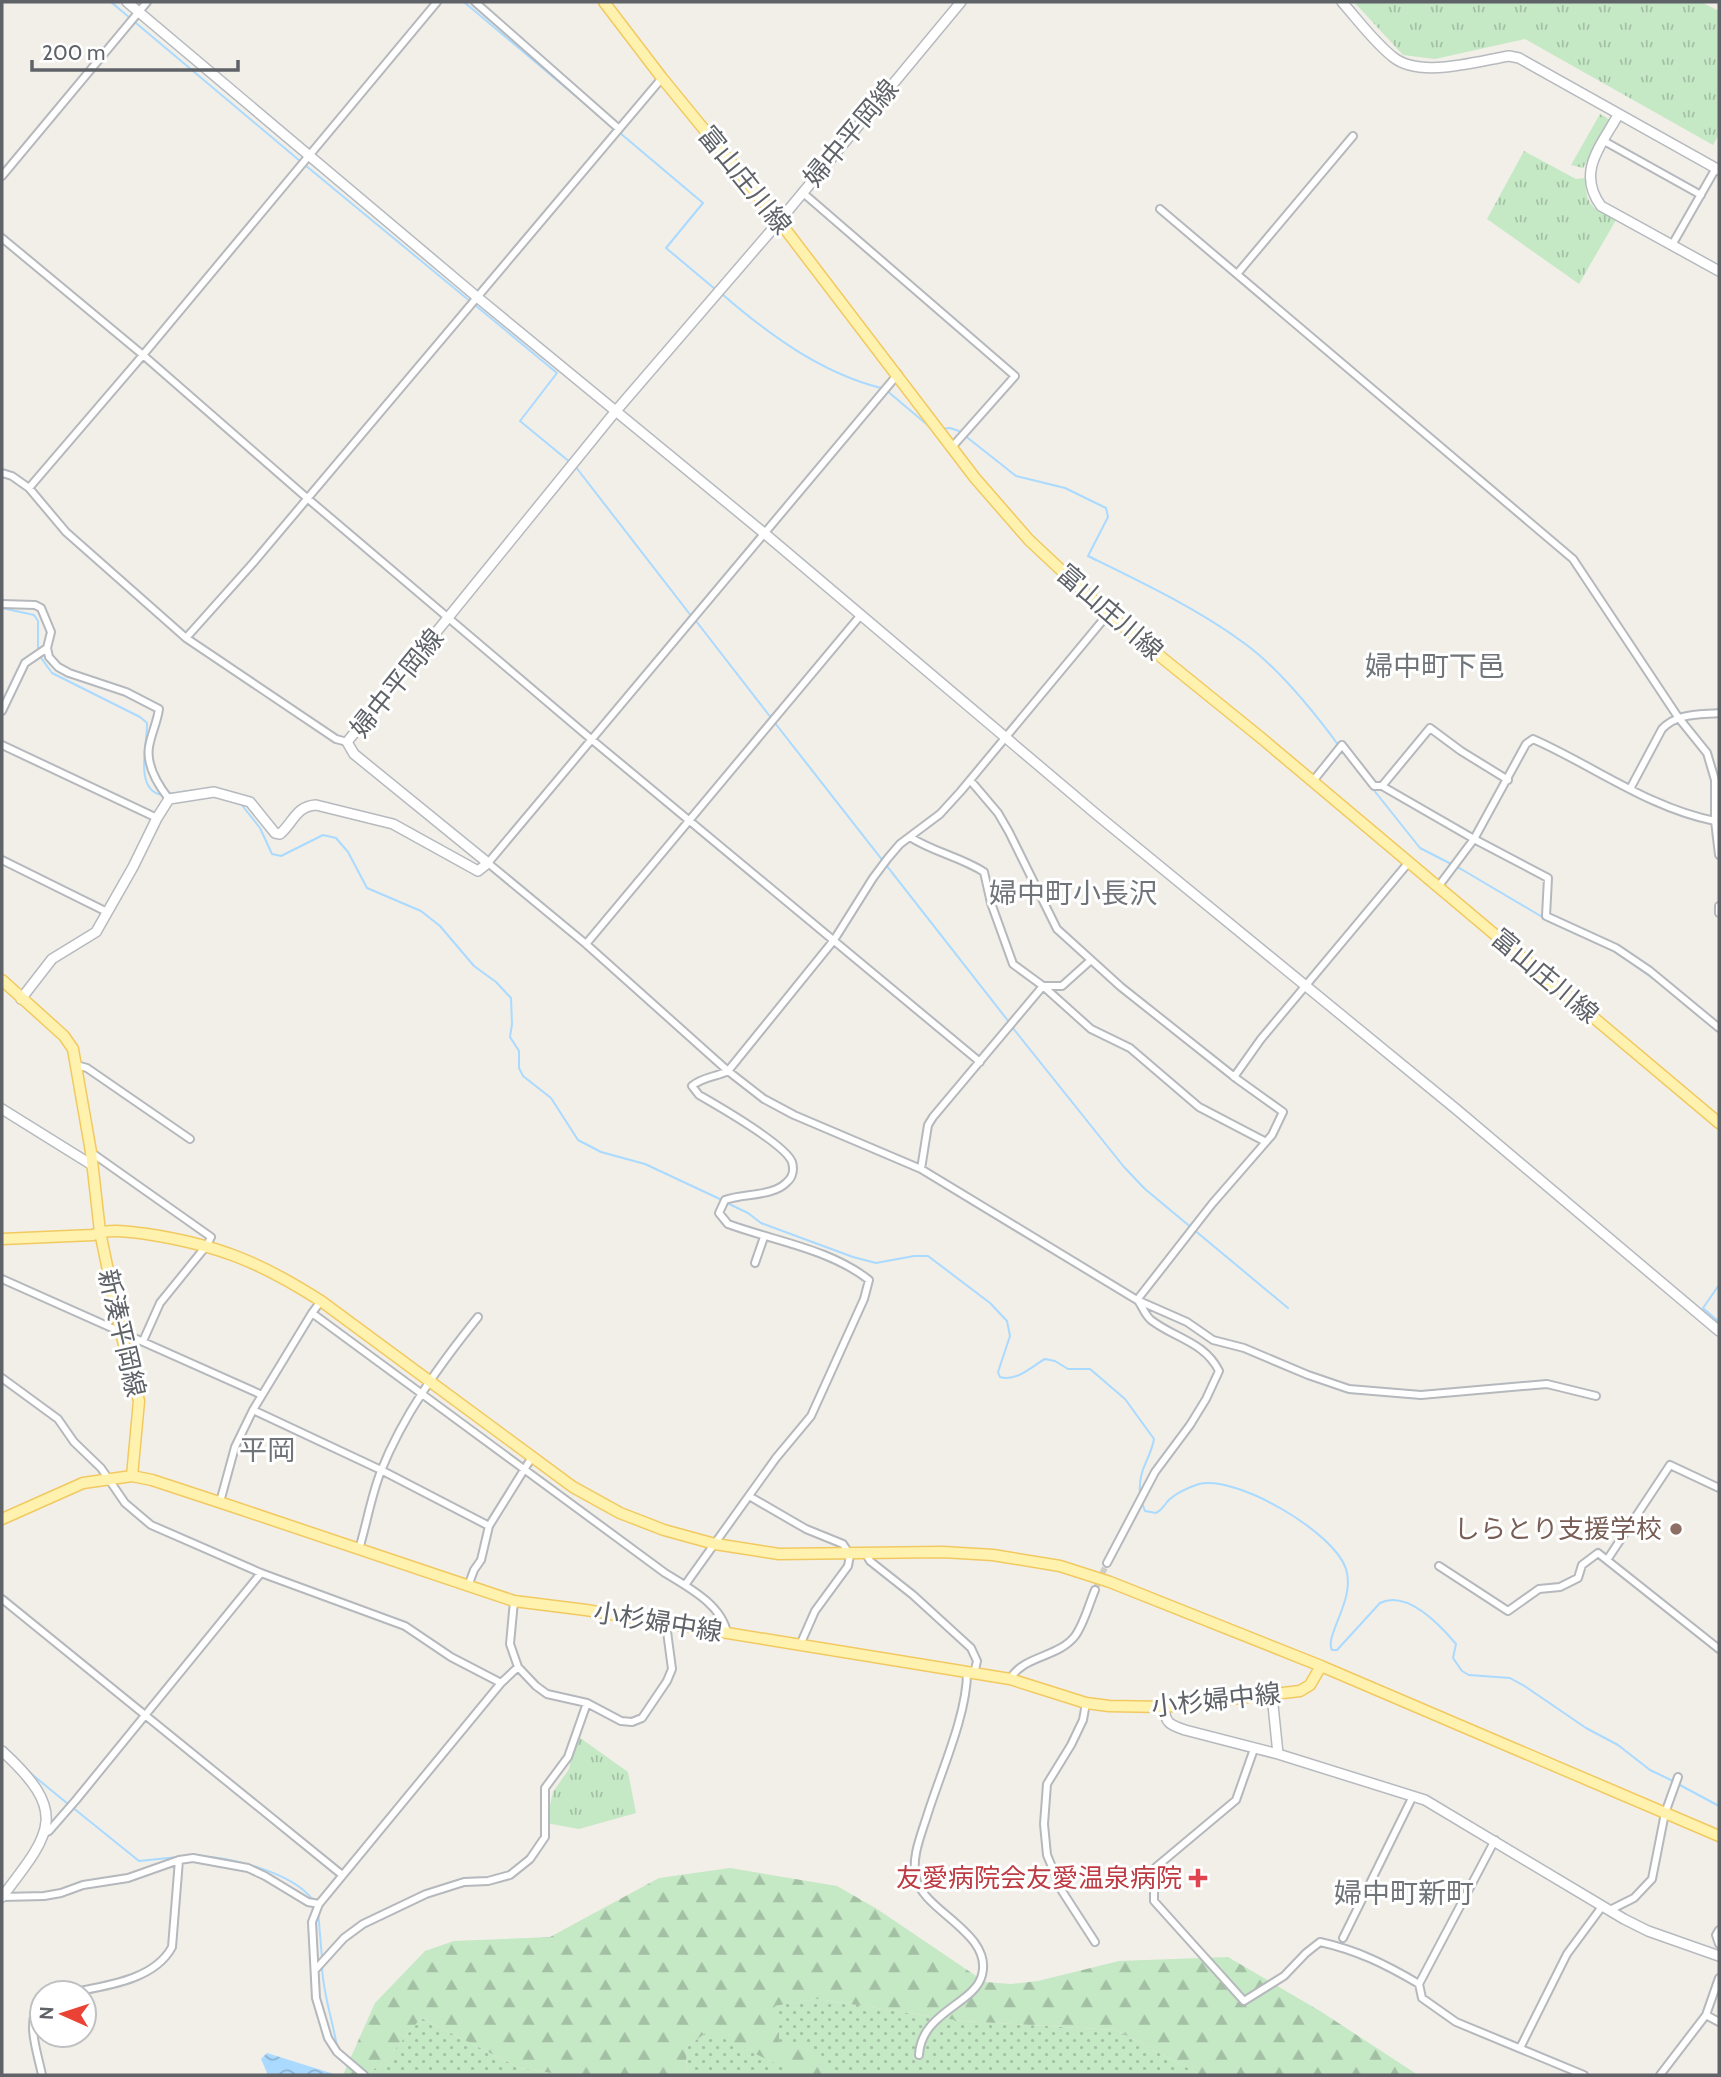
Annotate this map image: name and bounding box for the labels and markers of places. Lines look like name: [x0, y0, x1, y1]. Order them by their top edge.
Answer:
place label: しらとり支援学校: [1454, 1513, 1662, 1545]
marker: しらとり支援学校: [1668, 1521, 1684, 1537]
place label: 友愛病院会友愛温泉病院: [896, 1862, 1182, 1894]
marker: 友愛病院会友愛温泉病院: [1188, 1868, 1208, 1888]

